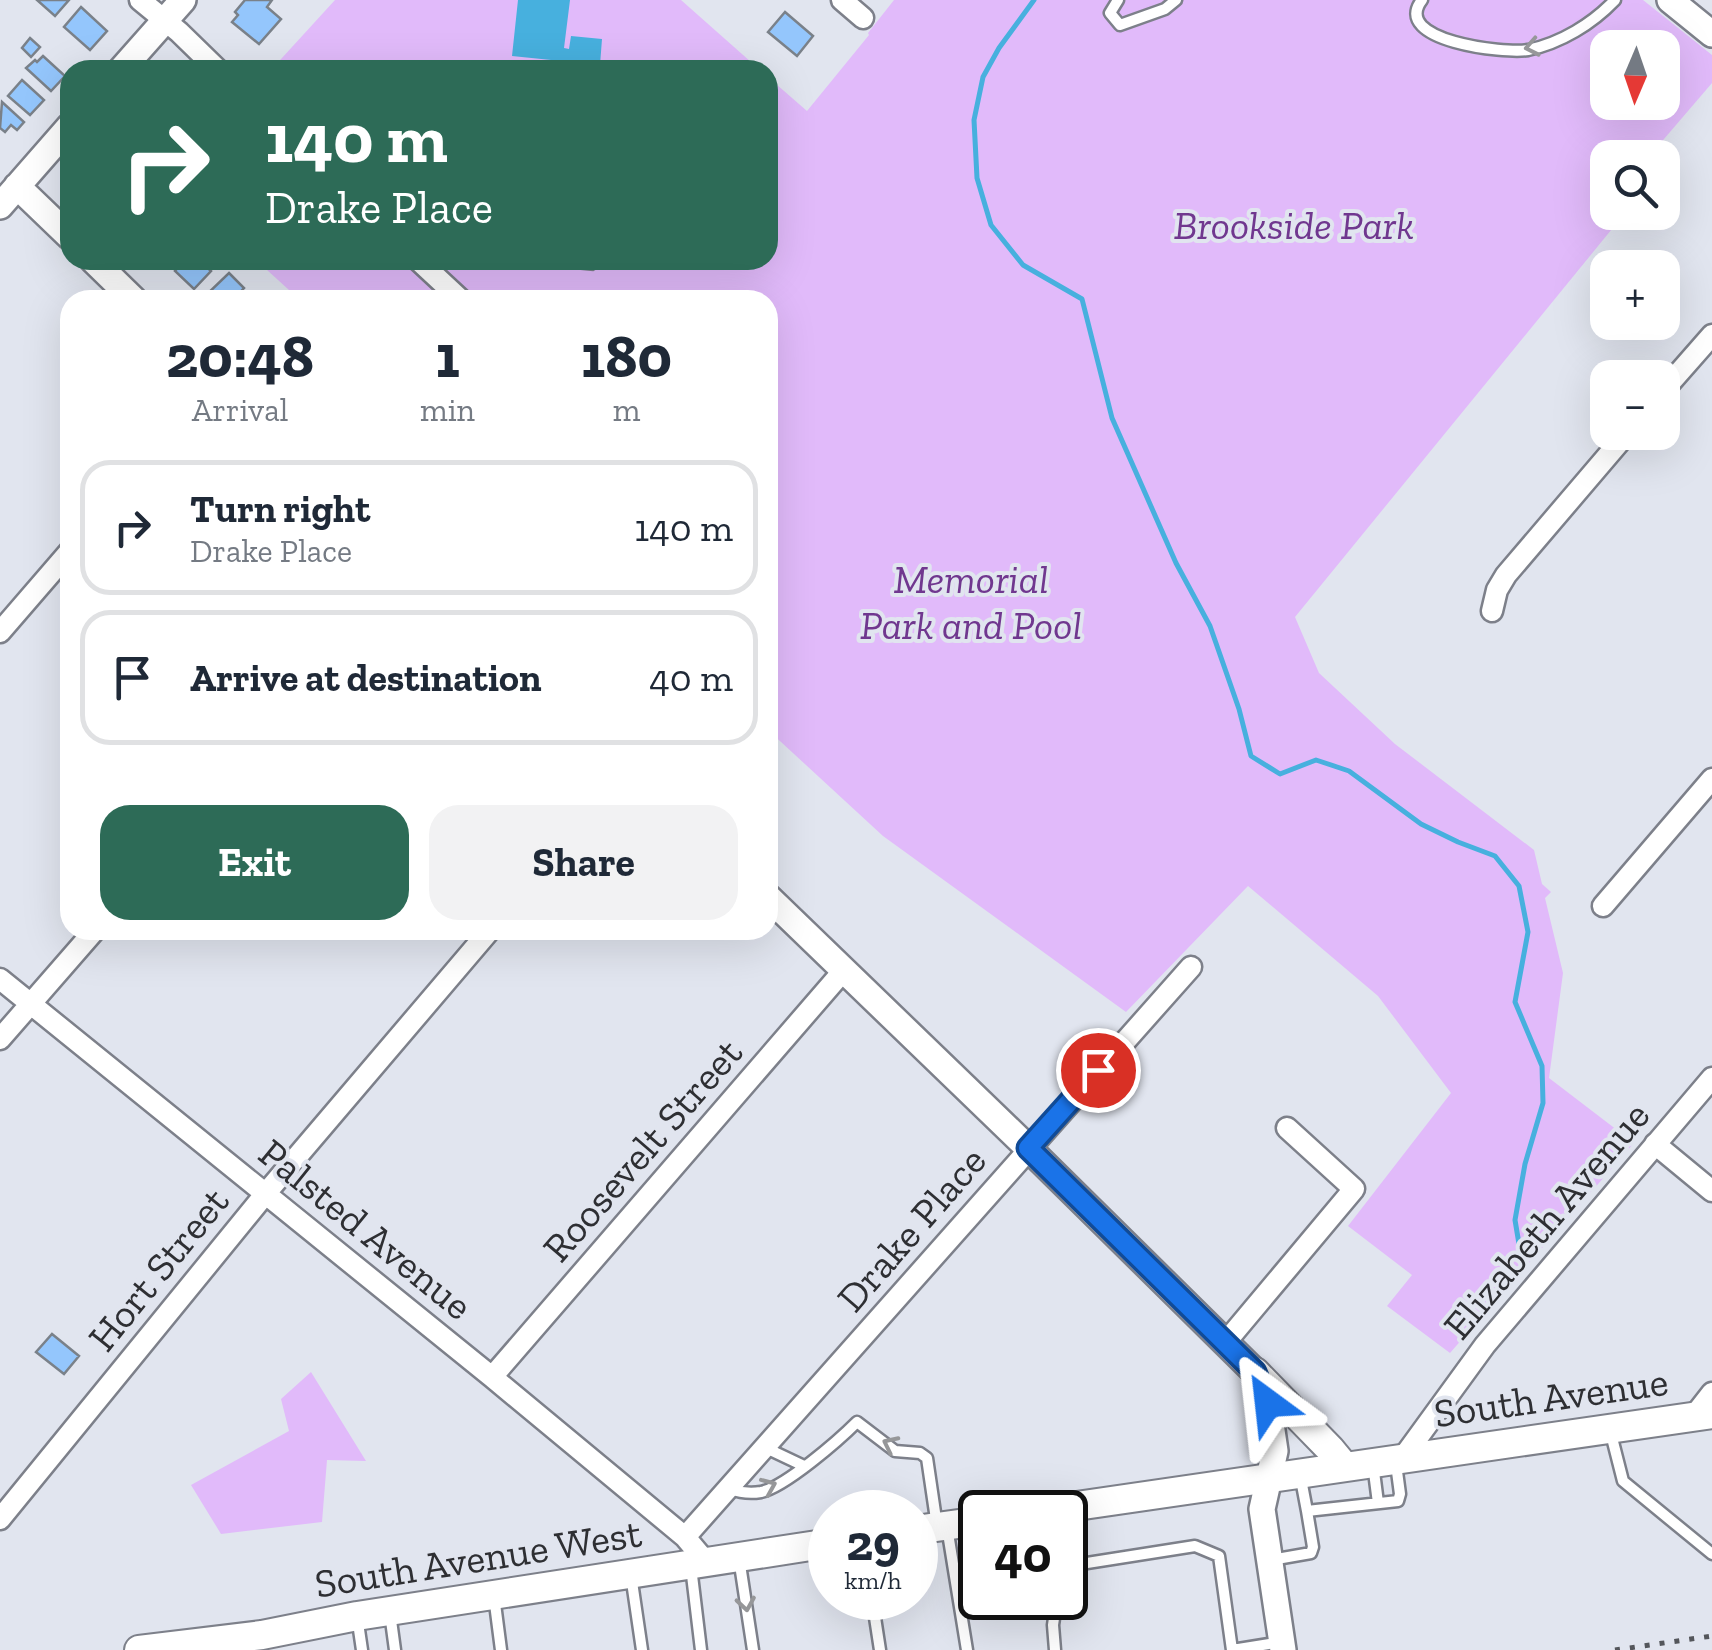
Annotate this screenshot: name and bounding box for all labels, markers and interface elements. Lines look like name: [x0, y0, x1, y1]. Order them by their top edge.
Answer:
north arrow: [1590, 30, 1680, 120]
map controls: [1590, 30, 1680, 450]
one-way arrow: [1524, 35, 1541, 56]
text: 140 m: [265, 96, 448, 180]
icon: right: [100, 100, 230, 230]
button: search: [1590, 140, 1680, 230]
text: Drake Place: [265, 181, 493, 235]
park label: Brookside Park: [1174, 201, 1414, 249]
button: +: [1590, 250, 1680, 340]
text: 20:48: [166, 320, 314, 392]
text: 1: [435, 320, 460, 392]
text: 180: [581, 320, 672, 392]
button: −: [1590, 360, 1680, 450]
text: Arrival: [192, 391, 288, 429]
text: min: [420, 391, 475, 429]
text: m: [613, 391, 640, 429]
text: Turn right: [190, 486, 370, 532]
icon: right: [105, 500, 160, 555]
text: 140 m: [635, 505, 733, 551]
text: Drake Place: [190, 532, 352, 570]
park label: Memorial Park and Pool: [860, 555, 1082, 649]
icon: arrive: [105, 650, 160, 705]
text: Arrive at destination: [190, 655, 541, 701]
text: 40 m: [649, 655, 733, 701]
button: Exit: [100, 805, 409, 920]
button: Share: [429, 805, 738, 920]
pin: [1056, 1028, 1141, 1113]
street label: Roosevelt Street: [532, 1029, 752, 1271]
icon: arrive: [1071, 1043, 1126, 1098]
street label: Elizabeth Avenue: [1433, 1092, 1659, 1348]
street label: Palsted Avenue: [250, 1128, 482, 1330]
street label: Drake Place: [826, 1137, 996, 1321]
street label: Hort Street: [78, 1178, 238, 1360]
position arrow: [1216, 1351, 1320, 1455]
street label: South Avenue: [1431, 1357, 1671, 1437]
one-way arrow: [882, 1436, 900, 1456]
one-way arrow: [758, 1478, 776, 1498]
speed limit sign: 40: [958, 1490, 1088, 1620]
street label: South Avenue West: [311, 1508, 645, 1608]
text: 29: [846, 1513, 900, 1573]
text: km/h: [844, 1565, 902, 1595]
one-way arrow: [734, 1595, 755, 1612]

